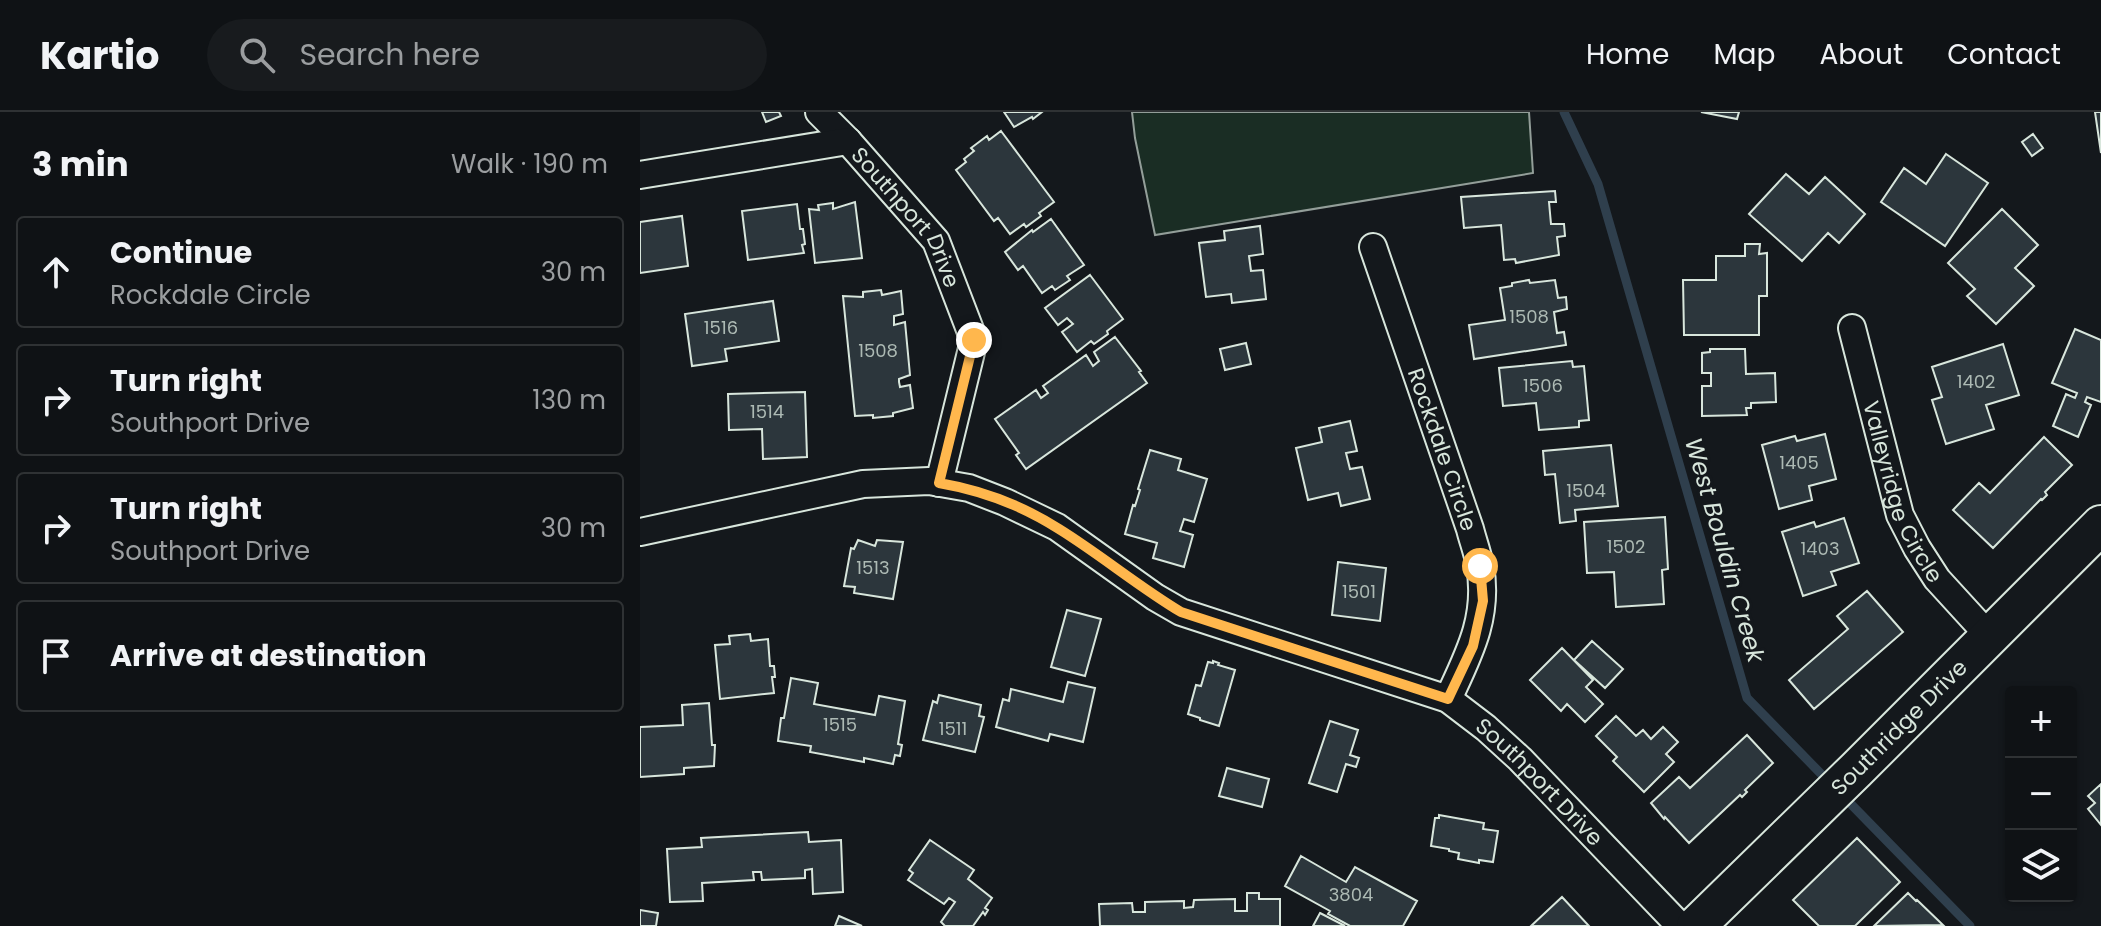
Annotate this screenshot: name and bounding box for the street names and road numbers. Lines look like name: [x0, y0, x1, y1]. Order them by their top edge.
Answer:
street label: Southport Drive: [844, 140, 968, 292]
street label: Rockdale Circle: [1400, 364, 1485, 535]
street label: Valleyridge Circle: [1856, 397, 1951, 588]
street label: Southridge Drive: [1824, 652, 1974, 802]
street label: Southport Drive: [1470, 710, 1610, 852]

